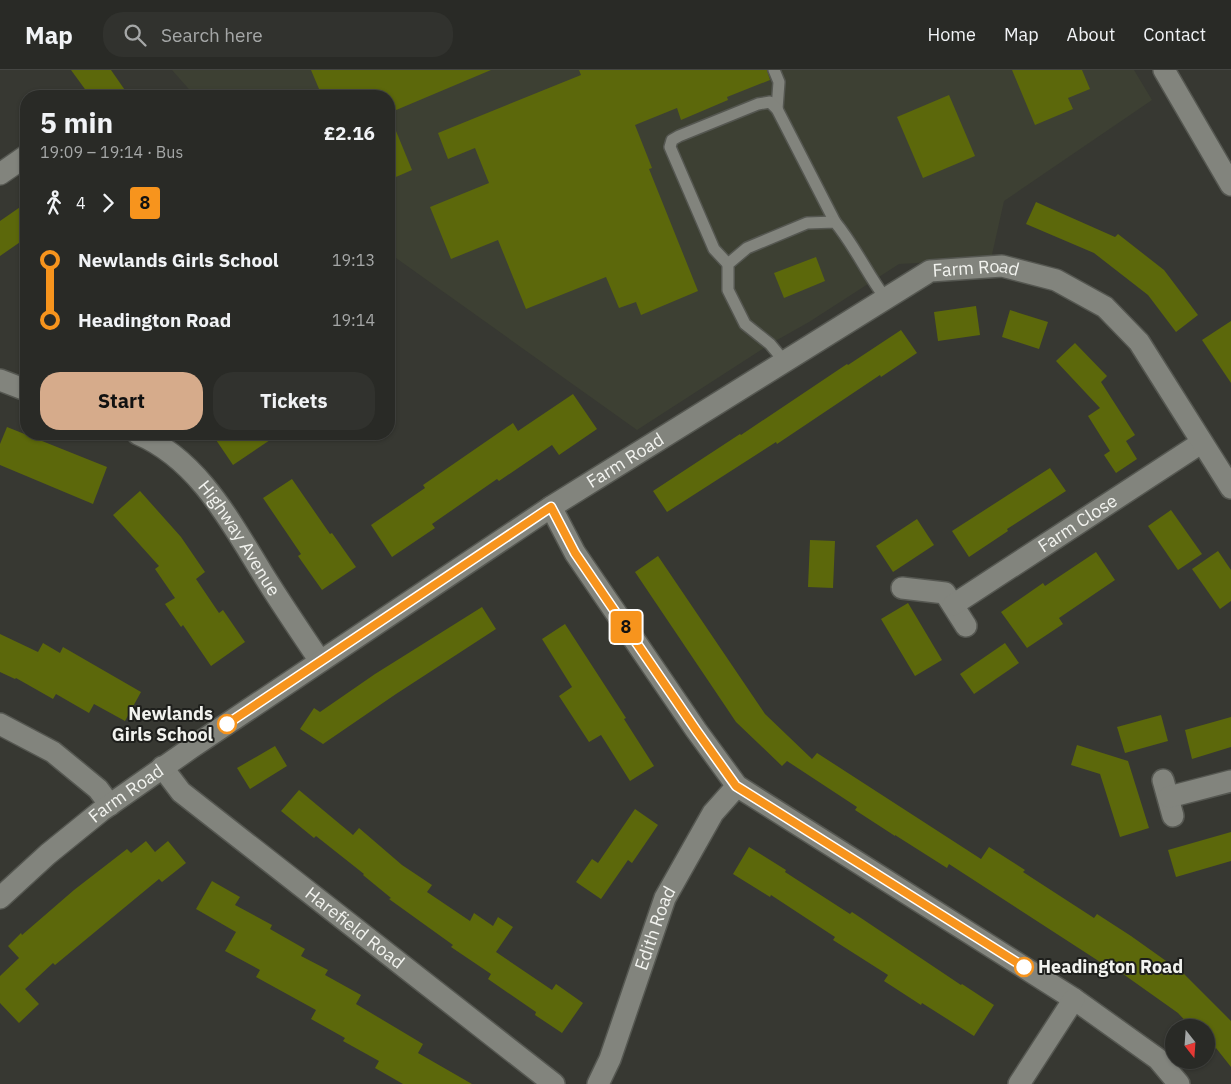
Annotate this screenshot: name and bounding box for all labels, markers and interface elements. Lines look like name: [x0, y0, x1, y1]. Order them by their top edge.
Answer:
search box: [103, 12, 453, 57]
text: Map: [25, 19, 73, 51]
icon: search: [121, 21, 149, 49]
text: Search here: [161, 23, 263, 47]
text: Home: [928, 23, 976, 46]
text: Map: [1004, 23, 1039, 46]
text: About: [1067, 23, 1115, 46]
text: Contact: [1143, 23, 1206, 46]
text: 5 min: [40, 104, 113, 141]
text: £2.16: [324, 121, 375, 145]
text: 19:09 – 19:14 · Bus: [40, 142, 183, 162]
icon: walk: [40, 189, 68, 217]
icon: forward: [94, 189, 122, 217]
text: 8: [140, 191, 150, 214]
text: 4: [76, 193, 86, 213]
text: Newlands Girls School: [78, 248, 279, 272]
text: 19:13: [332, 250, 375, 270]
street label: Farm Road: [932, 254, 1022, 282]
text: Headington Road: [78, 308, 231, 332]
text: 19:14: [332, 310, 375, 330]
button: Start: [40, 372, 203, 430]
button: Tickets: [213, 372, 375, 430]
street label: Farm Road: [582, 428, 668, 493]
street label: Highway Avenue: [193, 475, 286, 600]
street label: Farm Close: [1033, 489, 1122, 557]
line badge: 8: [610, 611, 642, 643]
text: 8: [621, 615, 631, 638]
place label: Newlands Girls School: [112, 702, 214, 746]
marker: Newlands Girls School: [217, 714, 237, 734]
street label: Farm Road: [83, 759, 168, 828]
street label: Harefield Road: [301, 882, 409, 974]
street label: Edith Road: [629, 882, 680, 973]
place label: Headington Road: [1038, 955, 1183, 978]
marker: Headington Road: [1014, 957, 1034, 977]
north arrow: [1165, 1019, 1215, 1069]
map controls: [1165, 1019, 1215, 1069]

